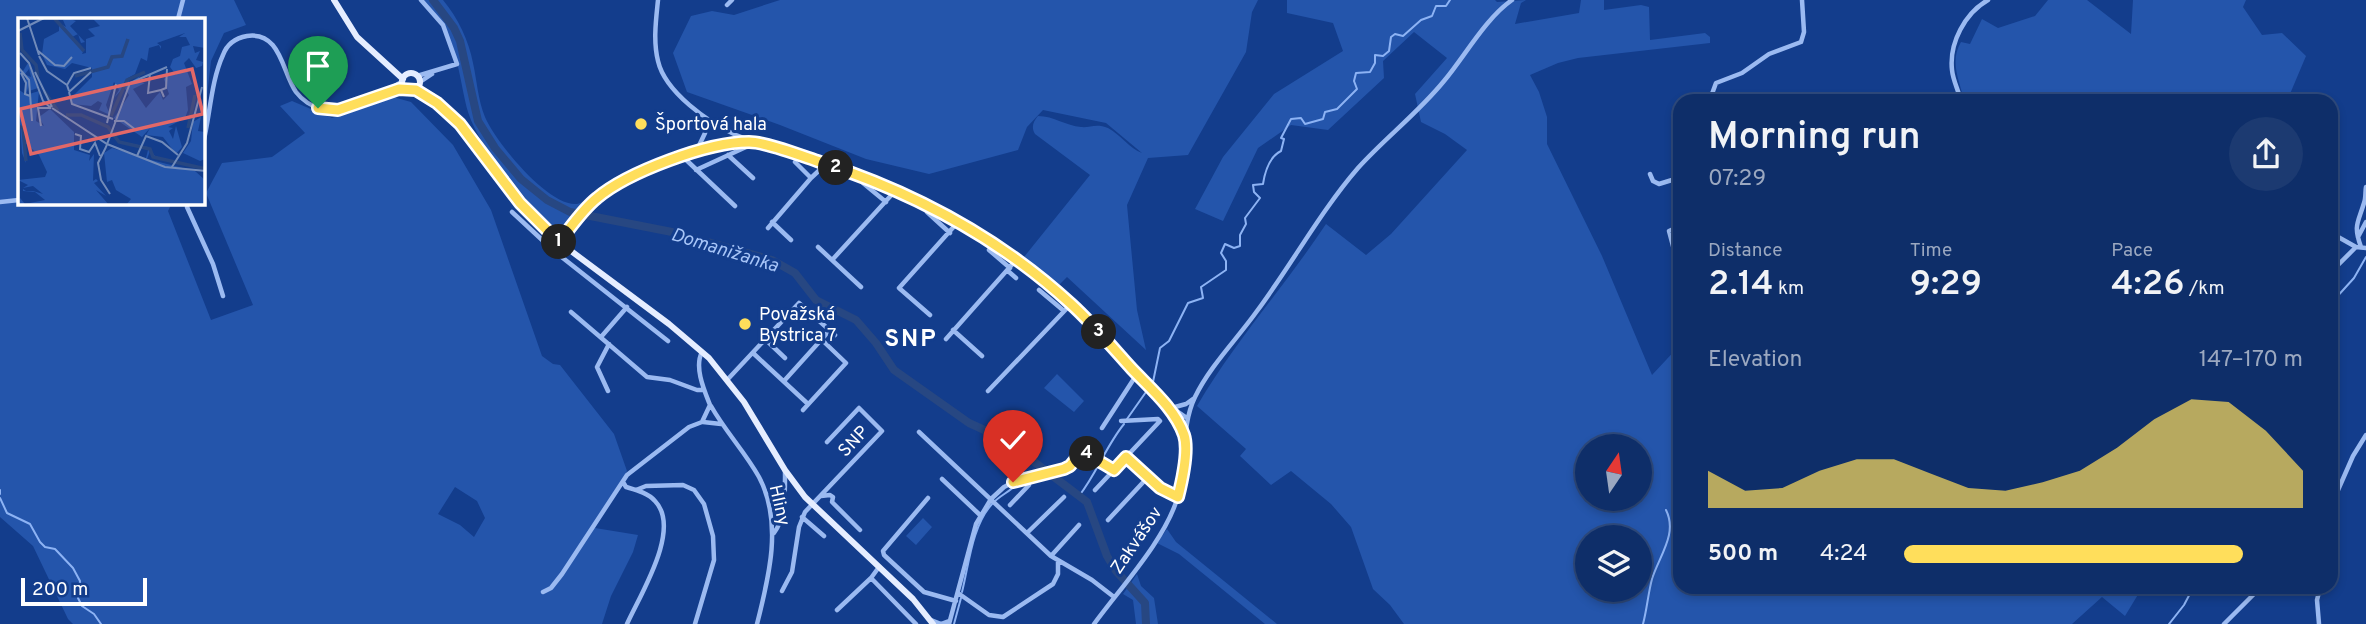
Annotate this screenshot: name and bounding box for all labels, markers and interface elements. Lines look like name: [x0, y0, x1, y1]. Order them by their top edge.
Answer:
inset map: [18, 18, 205, 205]
pin: [288, 36, 348, 108]
icon: arrive: [299, 47, 337, 85]
place label: Športová hala: [655, 112, 767, 137]
text: Morning run: [1708, 114, 1921, 163]
marker: Športová hala: [633, 116, 649, 132]
button: share: [2229, 117, 2303, 191]
pin: 2: [818, 150, 854, 186]
text: 2: [830, 155, 841, 179]
text: 07:29: [1708, 165, 1766, 194]
water label: Domanižanka: [668, 223, 781, 279]
pin: 1: [542, 224, 576, 260]
text: 1: [555, 229, 562, 253]
text: Distance: [1708, 239, 1783, 263]
text: Time: [1910, 239, 1952, 263]
text: Pace: [2111, 239, 2153, 263]
text: 2.14: [1708, 263, 1773, 307]
text: 9:29: [1910, 263, 1982, 307]
text: 4:26: [2111, 263, 2185, 307]
text: km: [1773, 277, 1804, 301]
text: /km: [2185, 277, 2224, 301]
place label: Považská Bystrica 7: [759, 304, 837, 348]
pin: 3: [1082, 314, 1116, 350]
marker: Považská Bystrica 7: [737, 316, 753, 332]
text: 3: [1093, 319, 1104, 343]
district label: SNP: [884, 325, 938, 355]
text: Elevation: [1708, 346, 1803, 375]
text: 147–170 m: [2199, 346, 2303, 375]
pin: [983, 410, 1043, 482]
street label: SNP: [834, 421, 874, 463]
icon: check: [994, 421, 1032, 459]
north arrow: [1575, 434, 1652, 511]
map controls: [1575, 434, 1652, 602]
pin: 4: [1070, 436, 1104, 472]
text: 4: [1080, 441, 1093, 465]
street label: Hliny: [763, 483, 794, 528]
street label: Zakvášov: [1106, 503, 1168, 579]
button: layers: [1575, 525, 1652, 602]
text: 500 m: [1708, 540, 1778, 569]
text: 4:24: [1820, 540, 1868, 569]
scale bar: [21, 575, 147, 607]
text: 200 m: [32, 578, 88, 602]

